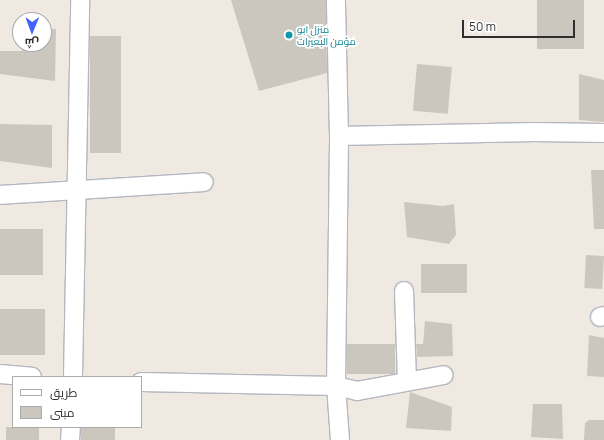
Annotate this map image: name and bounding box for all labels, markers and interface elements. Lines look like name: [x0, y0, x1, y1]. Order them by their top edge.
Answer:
north arrow: [12, 12, 52, 52]
scale bar: [464, 12, 577, 38]
text: 50 m: [469, 18, 496, 35]
place label: منزل ابو مؤمن البعيرات: [297, 23, 356, 46]
marker: منزل ابو مؤمن البعيرات: [284, 30, 294, 40]
text: ش: [25, 36, 39, 51]
legend: [12, 376, 142, 428]
text: طريق: [50, 384, 77, 401]
text: مبنى: [50, 404, 75, 421]

